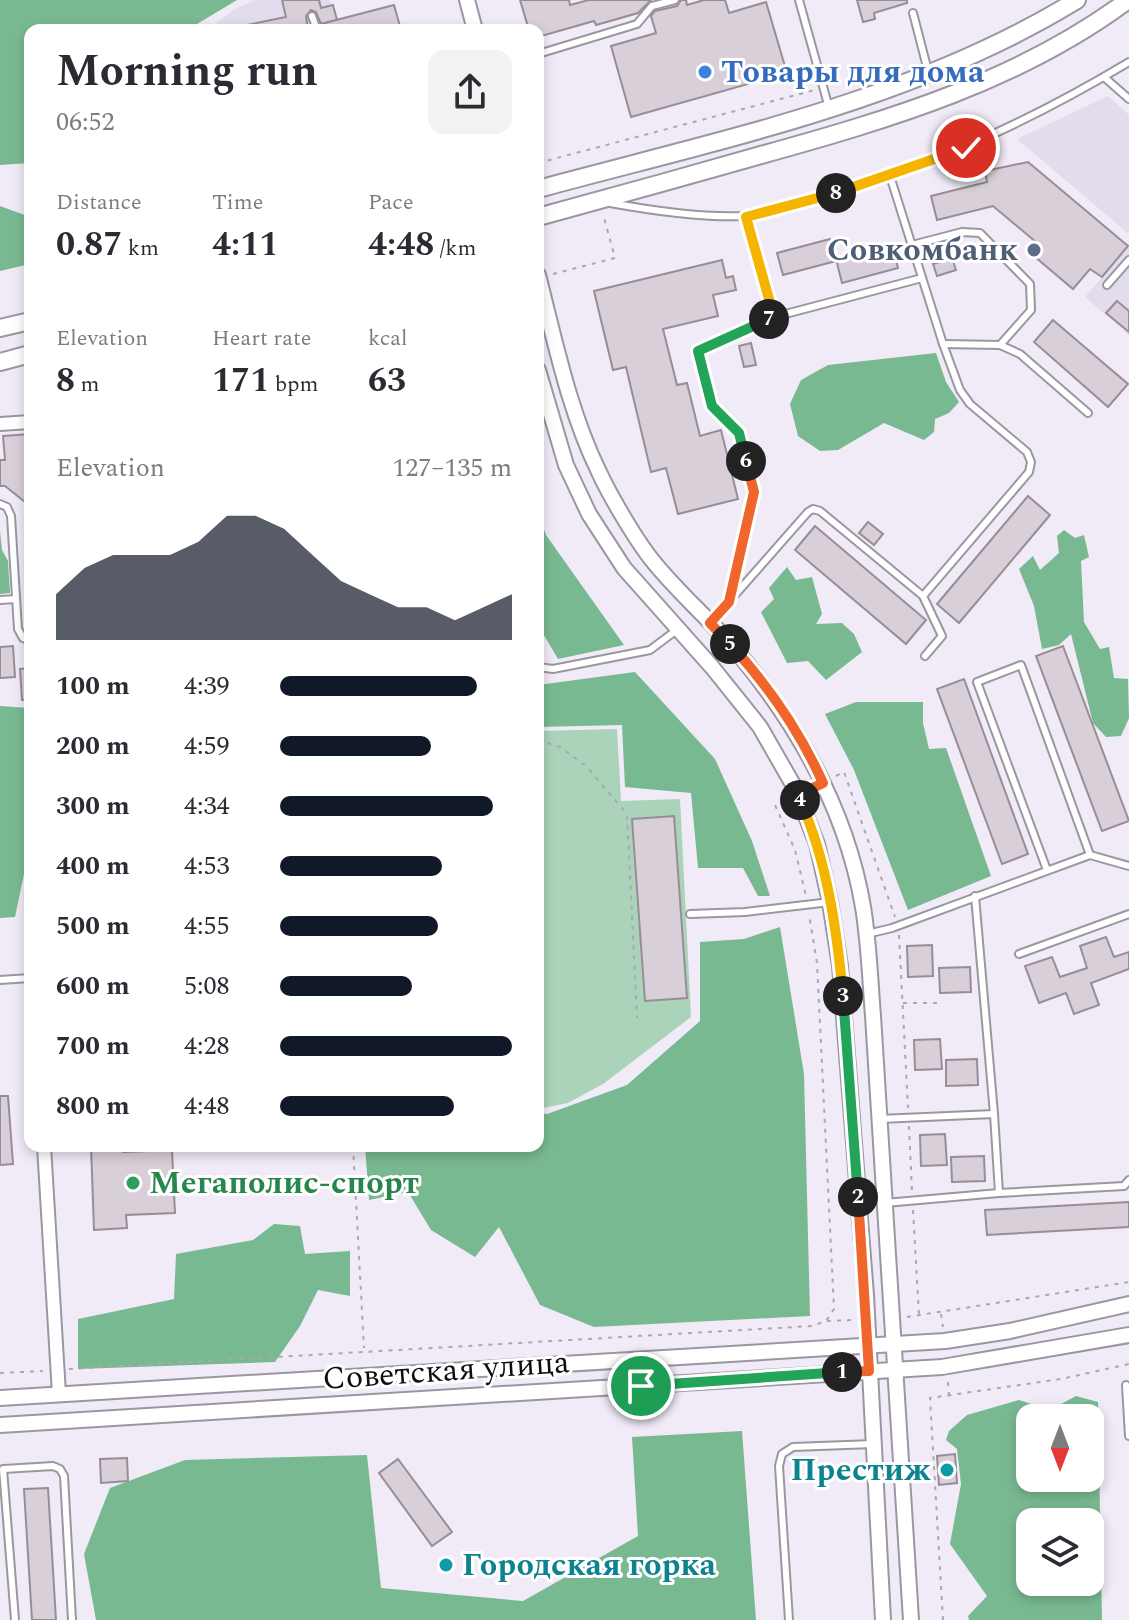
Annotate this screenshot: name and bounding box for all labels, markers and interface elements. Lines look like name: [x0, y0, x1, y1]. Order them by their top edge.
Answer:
text: Morning run: [56, 38, 318, 105]
place label: Товары для дома: [721, 48, 985, 97]
button: share: [428, 50, 512, 134]
marker: Товары для дома: [696, 63, 714, 81]
text: 06:52: [56, 102, 115, 142]
pin: [932, 114, 1000, 182]
icon: check: [944, 126, 988, 170]
pin: 8: [816, 173, 856, 213]
text: 8: [830, 176, 842, 209]
text: Distance: [56, 186, 142, 219]
text: Time: [212, 186, 263, 219]
text: Pace: [368, 186, 414, 219]
text: 0.87: [56, 219, 122, 271]
text: 4:11: [212, 219, 278, 271]
text: 4:48: [368, 219, 434, 271]
place label: Совкомбанк: [827, 226, 1019, 275]
text: km: [122, 232, 159, 265]
text: /km: [434, 232, 477, 265]
marker: Совкомбанк: [1025, 241, 1043, 259]
pin: 7: [749, 299, 789, 339]
text: 7: [763, 302, 775, 335]
text: Elevation: [56, 322, 148, 355]
text: Heart rate: [212, 322, 312, 355]
text: kcal: [368, 322, 408, 355]
text: 8: [56, 355, 75, 407]
text: 171: [212, 355, 269, 407]
text: 63: [368, 355, 406, 407]
text: m: [75, 368, 100, 401]
text: bpm: [269, 368, 318, 401]
pin: 6: [726, 441, 766, 481]
text: 6: [740, 444, 752, 477]
text: Elevation: [56, 448, 165, 488]
text: 127–135 m: [392, 448, 512, 488]
pin: 5: [710, 624, 750, 664]
text: 5: [724, 627, 736, 660]
text: 100 m: [56, 666, 130, 706]
text: 4:39: [184, 666, 230, 706]
text: 200 m: [56, 726, 130, 766]
text: 4:59: [184, 726, 230, 766]
pin: 4: [780, 780, 820, 820]
text: 4: [794, 783, 806, 816]
text: 300 m: [56, 786, 130, 826]
text: 4:34: [184, 786, 230, 826]
text: 400 m: [56, 846, 130, 886]
text: 4:53: [184, 846, 230, 886]
text: 500 m: [56, 906, 130, 946]
text: 4:55: [184, 906, 230, 946]
text: 600 m: [56, 966, 130, 1006]
text: 5:08: [184, 966, 230, 1006]
pin: 3: [823, 976, 863, 1016]
text: 3: [837, 979, 849, 1012]
text: 700 m: [56, 1026, 130, 1066]
text: 4:28: [184, 1026, 230, 1066]
text: 800 m: [56, 1086, 130, 1126]
text: 4:48: [184, 1086, 230, 1126]
place label: Мегаполис-спорт: [149, 1159, 419, 1208]
marker: Мегаполис-спорт: [124, 1174, 142, 1192]
pin: 2: [838, 1177, 878, 1217]
text: 2: [852, 1180, 864, 1213]
street label: Советская улица: [321, 1338, 571, 1404]
pin: [607, 1352, 675, 1420]
pin: 1: [822, 1352, 862, 1392]
text: 1: [836, 1355, 848, 1388]
icon: arrive: [619, 1364, 663, 1408]
north arrow: [1016, 1404, 1104, 1492]
map controls: [1016, 1404, 1104, 1596]
place label: Престиж: [790, 1446, 931, 1495]
marker: Престиж: [938, 1461, 956, 1479]
button: layers: [1016, 1508, 1104, 1596]
place label: Городская горка: [462, 1541, 716, 1590]
marker: Городская горка: [437, 1556, 455, 1574]

